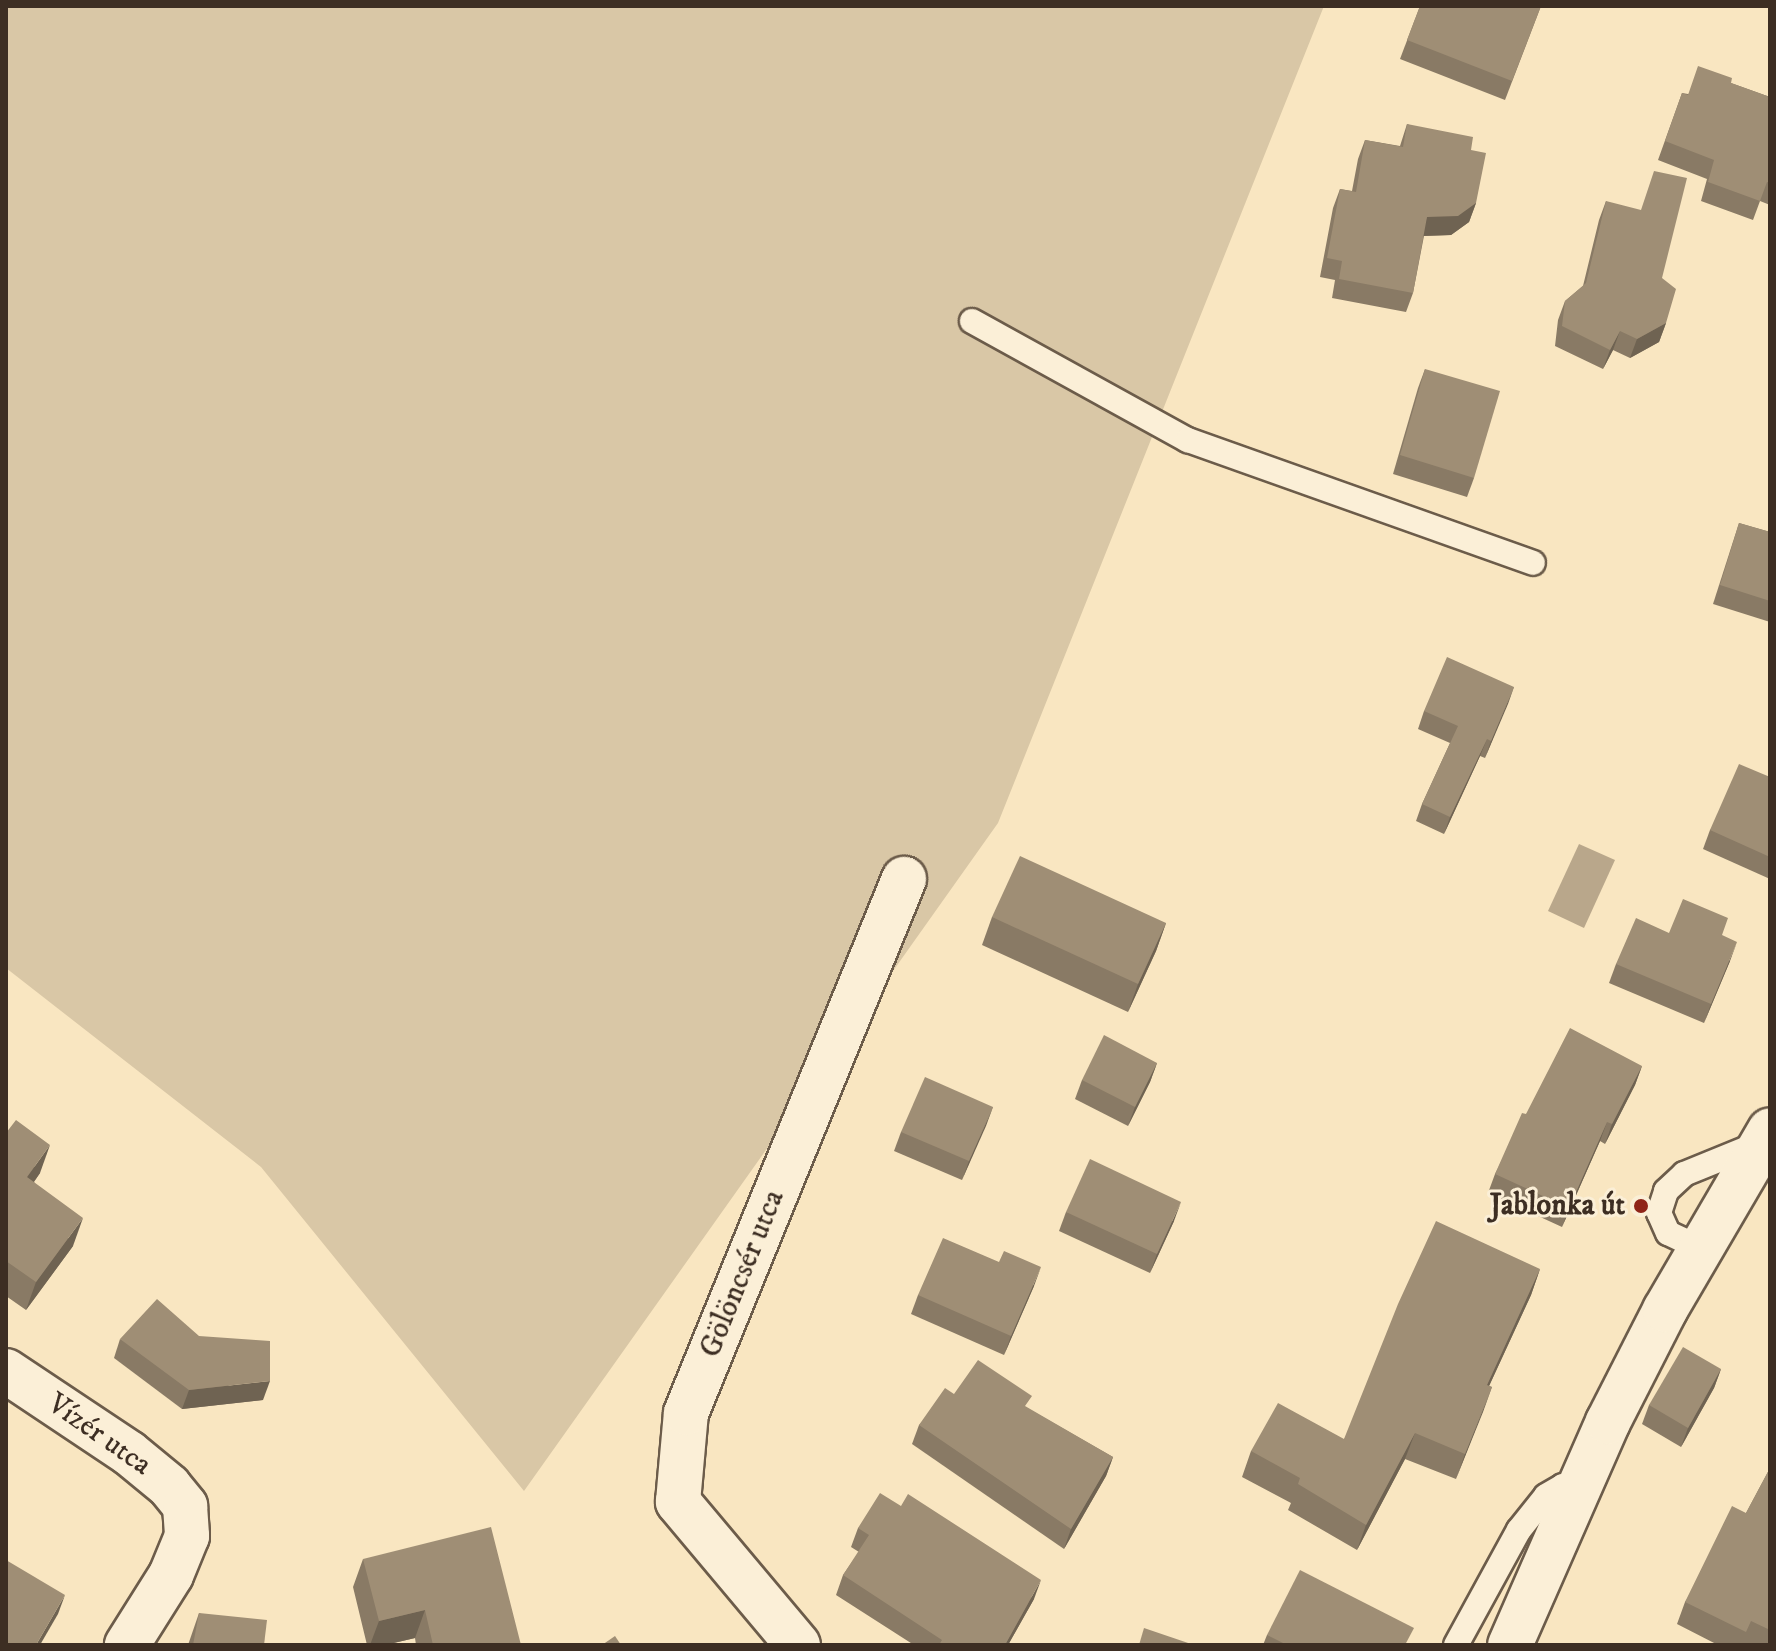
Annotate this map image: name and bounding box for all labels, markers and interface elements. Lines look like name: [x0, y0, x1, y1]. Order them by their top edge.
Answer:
street label: Gölöncsér utca: [693, 1185, 793, 1363]
place label: Jablonka út: [1490, 1188, 1625, 1224]
marker: Jablonka út: [1632, 1197, 1650, 1215]
street label: Vízér utca: [40, 1386, 158, 1484]

